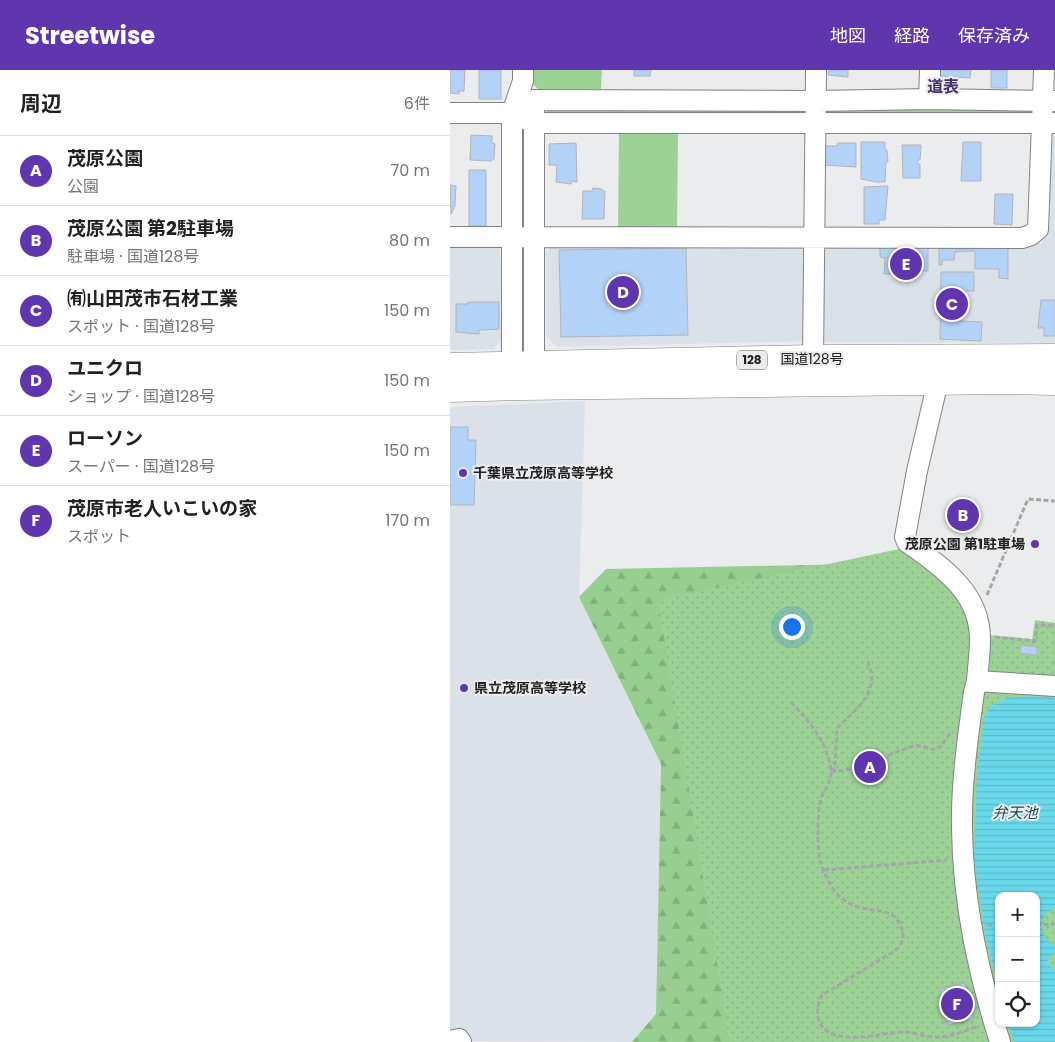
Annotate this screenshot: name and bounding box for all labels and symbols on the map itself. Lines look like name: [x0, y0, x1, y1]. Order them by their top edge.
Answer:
district label: 道表: [927, 75, 959, 98]
pin: E: [890, 245, 922, 283]
pin: D: [607, 273, 639, 311]
pin: C: [936, 285, 968, 323]
street label: 国道128号: [780, 349, 844, 369]
road number: 128: [737, 350, 767, 370]
place label: 千葉県立茂原高等学校: [473, 463, 613, 483]
marker: 千葉県立茂原高等学校: [457, 467, 469, 479]
pin: B: [947, 496, 979, 534]
place label: 茂原公園 第1駐車場: [905, 534, 1025, 554]
marker: 茂原公園 第1駐車場: [1029, 538, 1041, 550]
your location: [779, 614, 805, 640]
place label: 県立茂原高等学校: [474, 678, 586, 698]
marker: 県立茂原高等学校: [458, 682, 470, 694]
pin: A: [854, 748, 886, 786]
water label: 弁天池: [992, 802, 1039, 823]
pin: F: [941, 985, 973, 1023]

